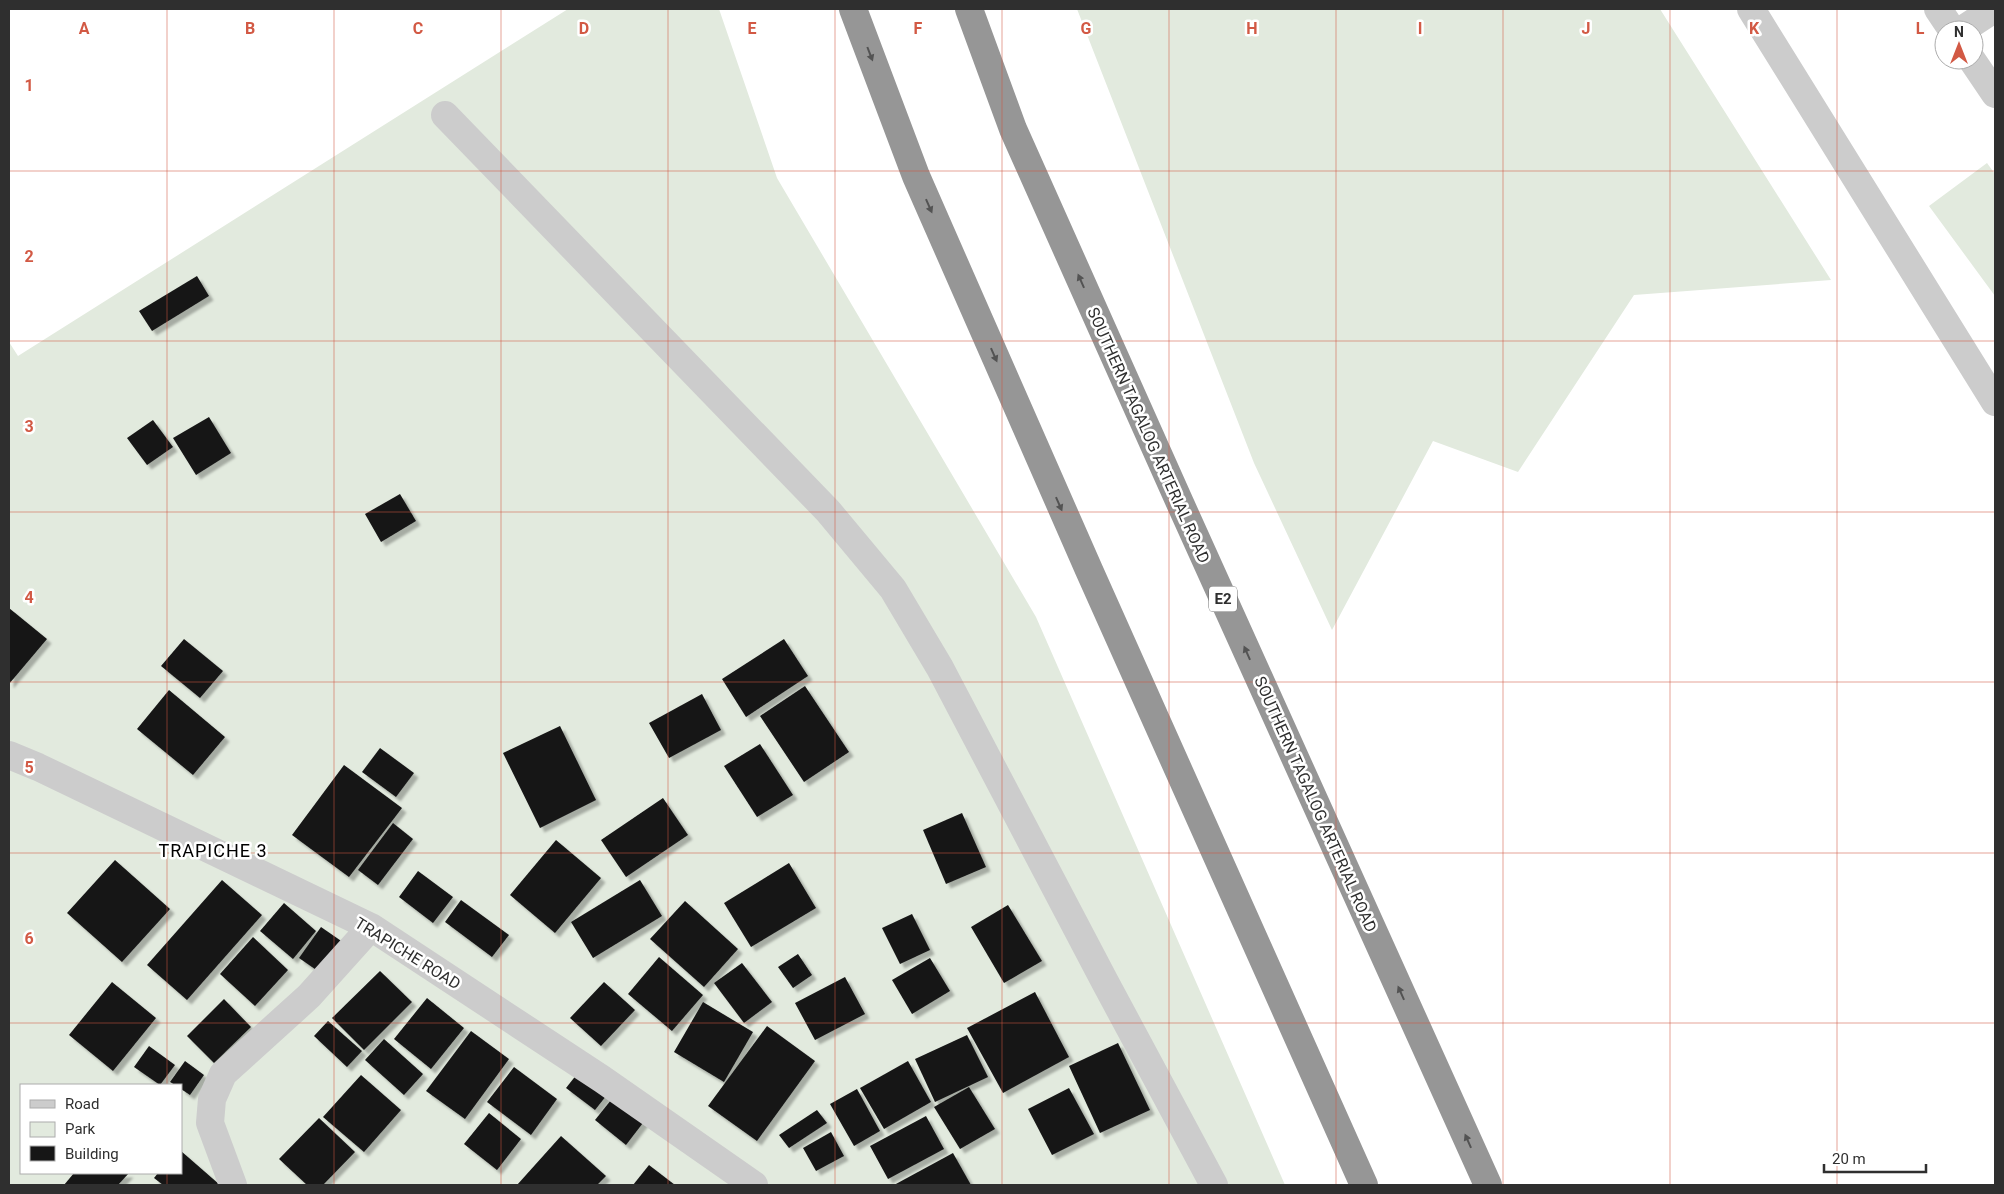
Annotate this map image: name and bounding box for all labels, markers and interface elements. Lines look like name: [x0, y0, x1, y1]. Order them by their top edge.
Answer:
text: A: [79, 19, 90, 38]
text: B: [245, 19, 255, 38]
text: C: [413, 19, 423, 38]
text: D: [579, 19, 589, 38]
text: E: [748, 19, 757, 38]
text: F: [914, 19, 923, 38]
text: G: [1081, 19, 1092, 38]
text: H: [1246, 19, 1258, 38]
text: I: [1418, 19, 1422, 38]
text: J: [1582, 19, 1590, 38]
text: K: [1749, 19, 1760, 38]
text: L: [1916, 19, 1925, 38]
north arrow: [1934, 20, 1984, 70]
text: N: [1954, 24, 1964, 40]
one-way arrow: [867, 47, 874, 62]
text: 1: [24, 76, 34, 95]
one-way arrow: [926, 199, 934, 213]
text: 2: [24, 247, 34, 266]
one-way arrow: [1077, 274, 1085, 288]
street label: SOUTHERN TAGALOG ARTERIAL ROAD: [1083, 304, 1214, 566]
one-way arrow: [991, 348, 999, 362]
text: 3: [24, 417, 34, 436]
one-way arrow: [1056, 497, 1064, 511]
road number: E2: [1209, 586, 1237, 612]
text: 4: [24, 588, 34, 607]
one-way arrow: [1243, 646, 1251, 660]
street label: SOUTHERN TAGALOG ARTERIAL ROAD: [1250, 673, 1381, 935]
text: 5: [24, 758, 34, 777]
district label: TRAPICHE 3: [158, 840, 268, 861]
street label: TRAPICHE ROAD: [351, 913, 464, 993]
text: 6: [24, 929, 34, 948]
one-way arrow: [1397, 986, 1405, 1000]
legend: [20, 1084, 182, 1174]
text: Road: [65, 1095, 99, 1113]
text: Park: [65, 1120, 96, 1138]
one-way arrow: [1464, 1134, 1472, 1148]
scale bar: [1824, 1142, 1926, 1174]
text: Building: [65, 1145, 119, 1163]
text: 20 m: [1832, 1150, 1866, 1168]

